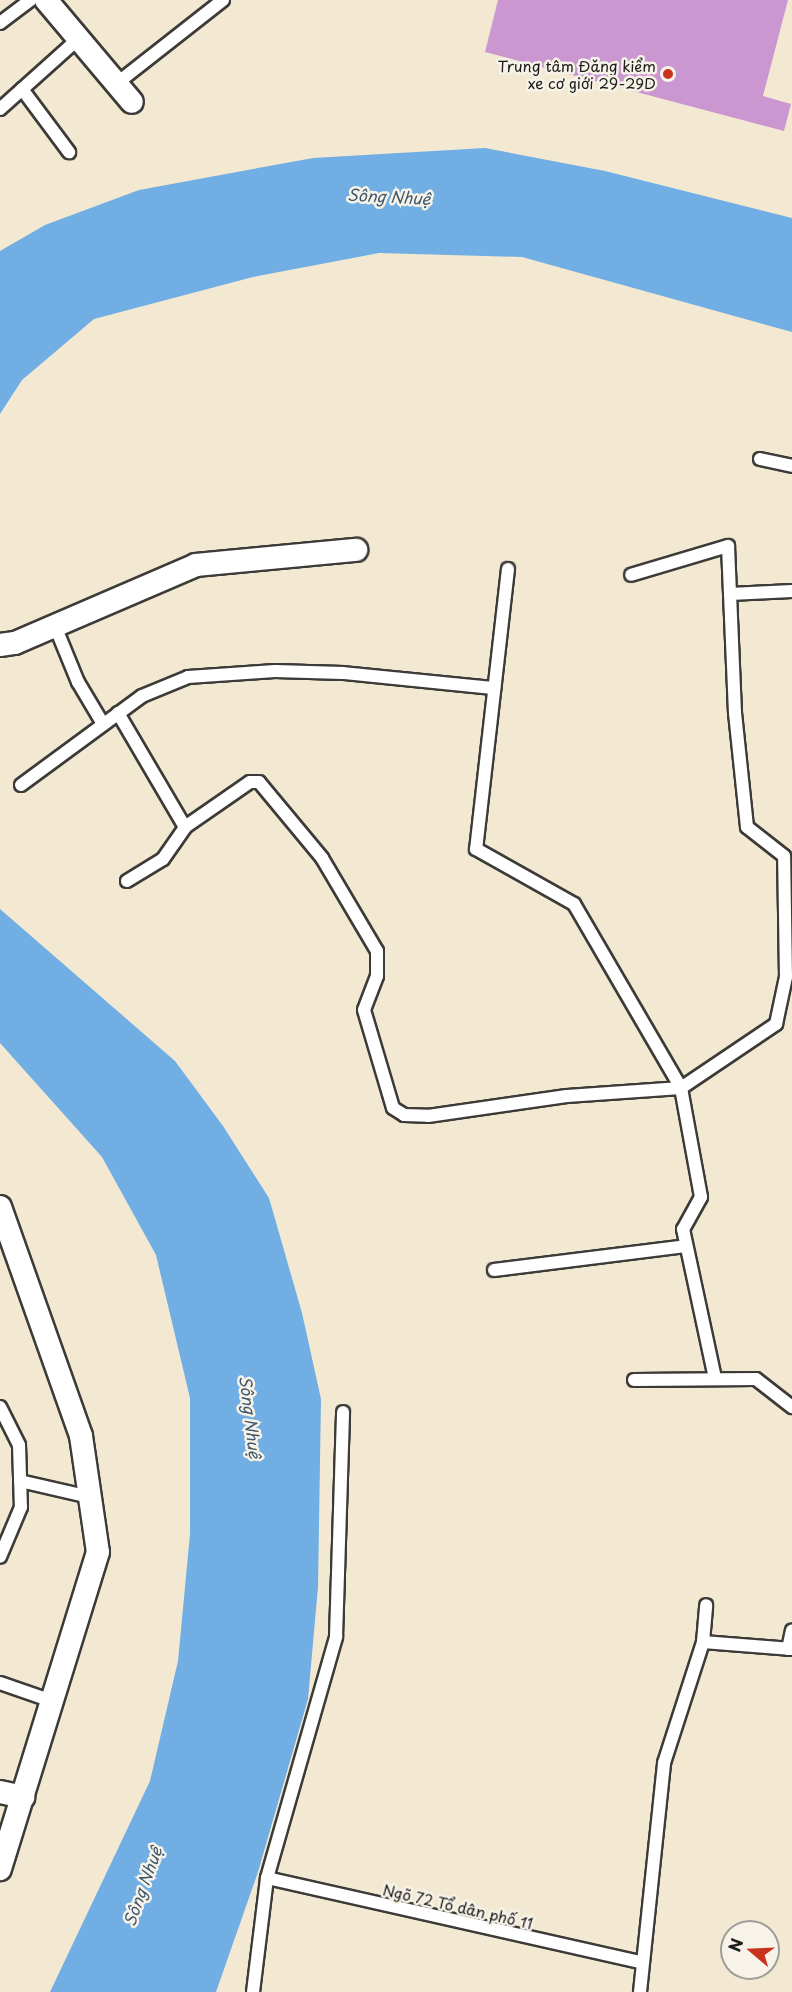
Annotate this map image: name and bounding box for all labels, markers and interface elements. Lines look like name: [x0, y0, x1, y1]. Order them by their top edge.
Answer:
place label: Trung tâm Đăng kiểm xe cơ giới 29-29D: [496, 56, 656, 91]
marker: Trung tâm Đăng kiểm xe cơ giới 29-29D: [661, 67, 675, 81]
water label: Sông Nhuệ: [347, 184, 431, 208]
water label: Sông Nhuệ: [236, 1375, 266, 1459]
water label: Sông Nhuệ: [119, 1844, 165, 1928]
street label: Ngõ 72 Tổ dân phố 11: [381, 1880, 535, 1932]
north arrow: [720, 1920, 780, 1980]
text: N: [721, 1935, 748, 1955]

